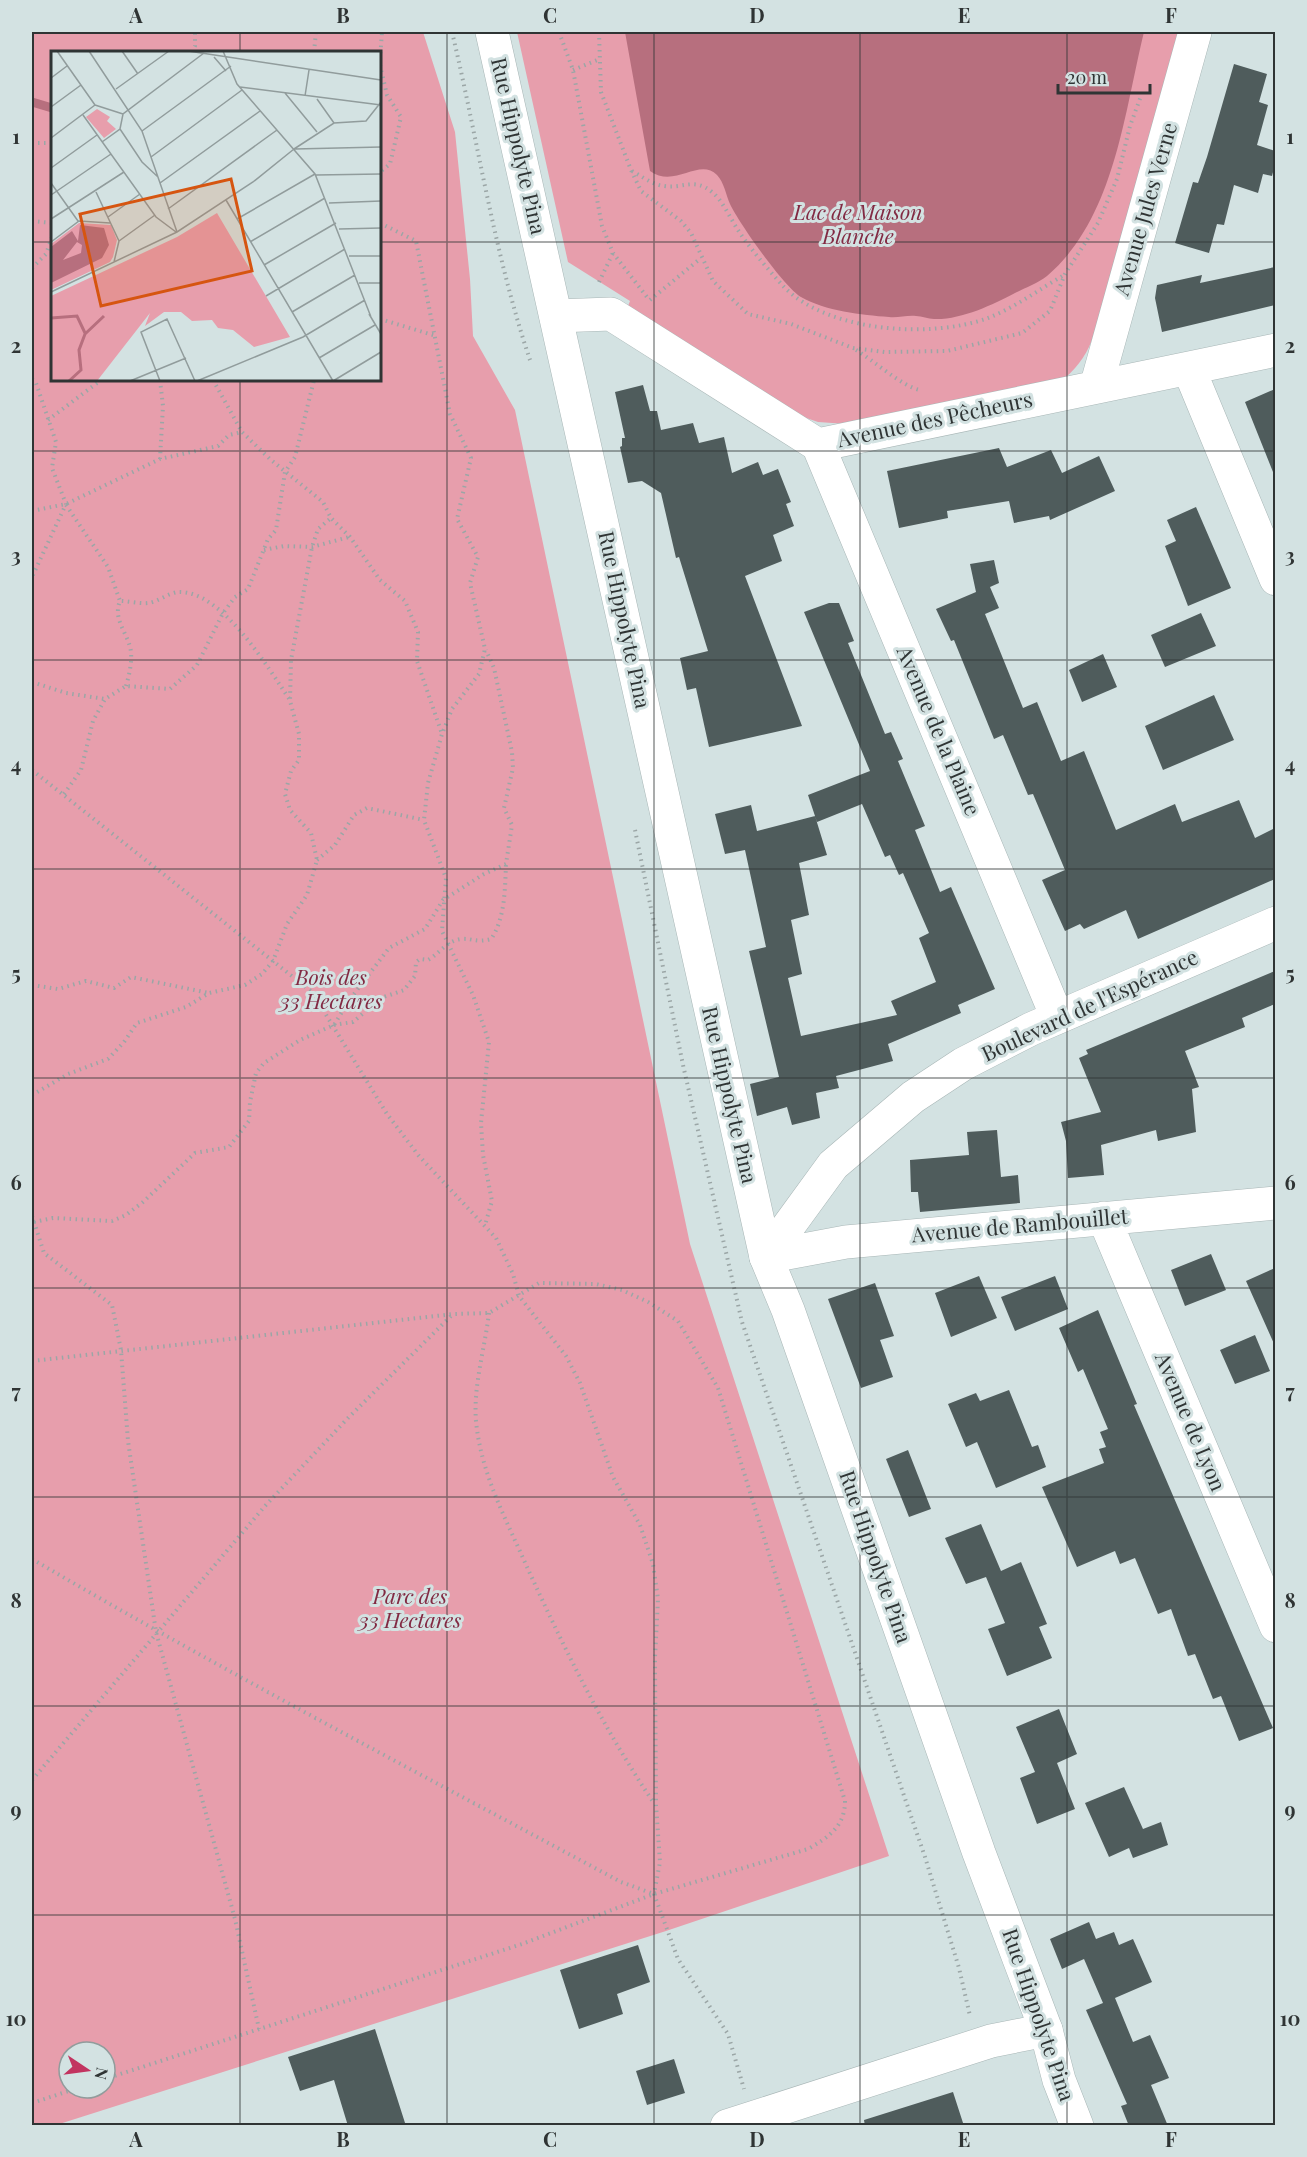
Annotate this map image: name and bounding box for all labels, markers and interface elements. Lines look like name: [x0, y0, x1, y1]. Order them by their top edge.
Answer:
text: A: [128, 1, 143, 28]
text: B: [336, 1, 350, 28]
text: C: [543, 1, 557, 28]
text: D: [749, 1, 765, 28]
text: E: [958, 1, 970, 28]
text: F: [1165, 1, 1177, 28]
inset map: [51, 51, 381, 381]
street label: Rue Hippolyte Pina: [486, 54, 554, 237]
scale bar: [1058, 57, 1150, 95]
text: 20 m: [1067, 65, 1107, 89]
street label: Avenue Jules Verne: [1106, 119, 1182, 299]
text: 1: [12, 122, 20, 149]
text: 1: [1286, 122, 1294, 149]
park label: Lac de Maison Blanche: [793, 197, 922, 249]
text: 2: [11, 331, 21, 358]
text: 2: [1285, 331, 1295, 358]
street label: Avenue des Pêcheurs: [833, 384, 1035, 453]
street label: Rue Hippolyte Pina: [593, 528, 659, 711]
text: 3: [11, 541, 21, 568]
text: 3: [1285, 541, 1295, 568]
street label: Avenue de la Plaine: [891, 640, 988, 819]
text: 4: [11, 750, 21, 777]
text: 4: [1285, 750, 1295, 777]
street label: Boulevard de l'Espérance: [976, 942, 1202, 1067]
text: 5: [11, 959, 21, 986]
text: 5: [1285, 959, 1295, 986]
park label: Bois des 33 Hectares: [278, 962, 382, 1014]
street label: Rue Hippolyte Pina: [697, 1003, 765, 1186]
text: 6: [10, 1168, 22, 1195]
text: 6: [1284, 1168, 1296, 1195]
street label: Avenue de Rambouillet: [910, 1201, 1130, 1247]
street label: Avenue de Lyon: [1150, 1347, 1234, 1495]
text: 7: [11, 1377, 21, 1404]
text: 7: [1285, 1377, 1295, 1404]
street label: Rue Hippolyte Pina: [834, 1466, 920, 1647]
park label: Parc des 33 Hectares: [357, 1581, 461, 1633]
text: 8: [10, 1586, 22, 1613]
text: 8: [1284, 1586, 1296, 1613]
text: 9: [10, 1795, 22, 1822]
text: 9: [1284, 1795, 1296, 1822]
street label: Rue Hippolyte Pina: [997, 1924, 1083, 2105]
text: 10: [6, 2004, 26, 2031]
text: 10: [1280, 2004, 1300, 2031]
north arrow: [57, 2040, 117, 2100]
text: N: [90, 2065, 114, 2082]
text: A: [128, 2125, 143, 2152]
text: B: [336, 2125, 350, 2152]
text: C: [543, 2125, 557, 2152]
text: D: [749, 2125, 765, 2152]
text: E: [958, 2125, 970, 2152]
text: F: [1165, 2125, 1177, 2152]

